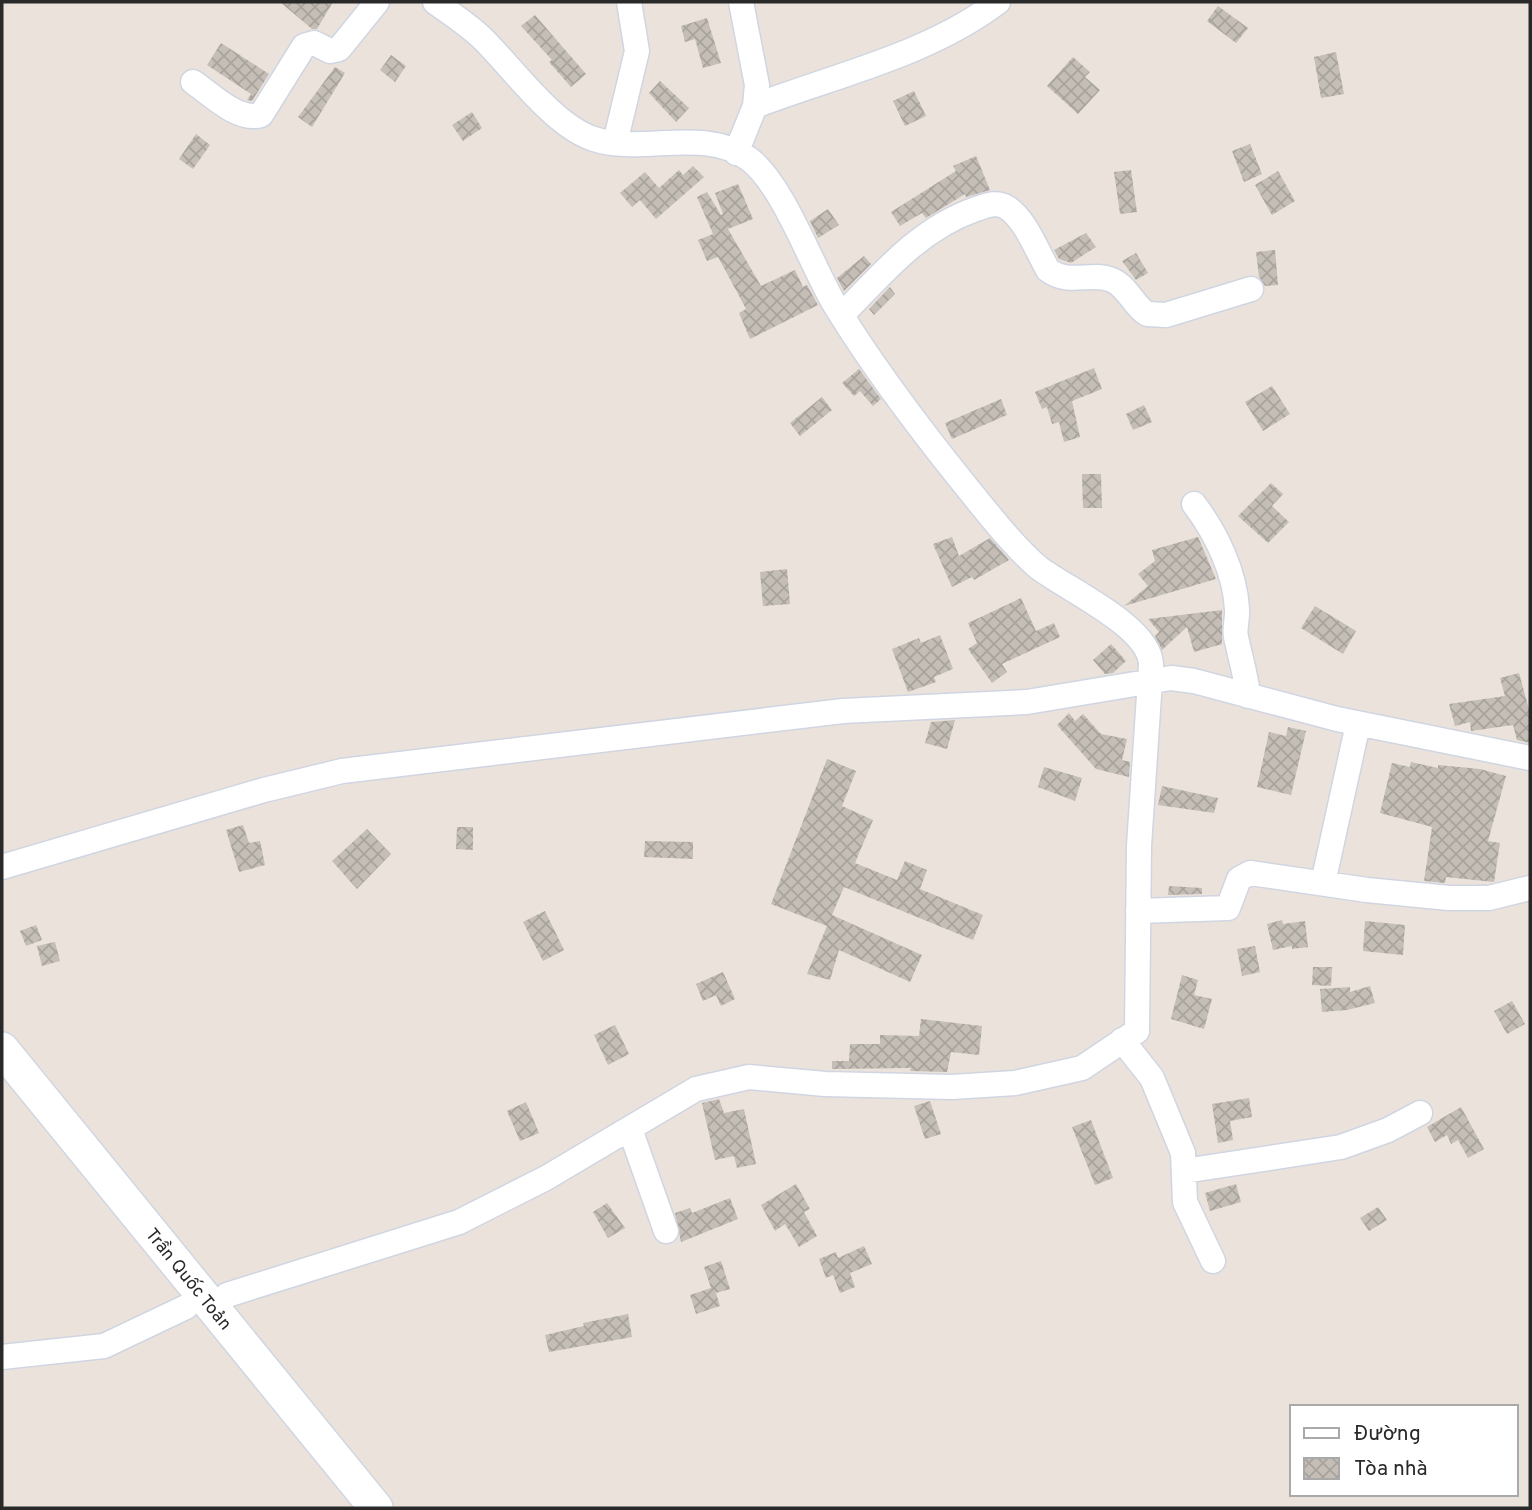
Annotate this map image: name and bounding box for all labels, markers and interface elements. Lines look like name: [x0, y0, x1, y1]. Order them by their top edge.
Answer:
street label: Trần Quốc Toản: [140, 1224, 237, 1336]
legend: [1290, 1405, 1518, 1496]
text: Đường: [1354, 1421, 1421, 1448]
text: Tòa nhà: [1354, 1456, 1428, 1483]

